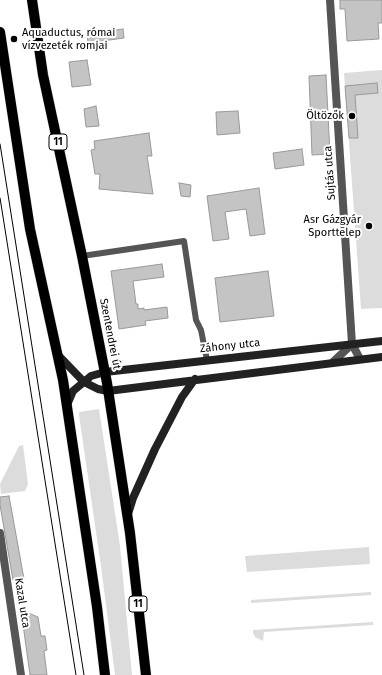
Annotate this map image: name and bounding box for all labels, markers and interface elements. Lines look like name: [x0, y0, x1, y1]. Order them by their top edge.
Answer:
place label: Aquaductus, római vízvezeték romjai: [22, 26, 115, 52]
marker: Aquaductus, római vízvezeték romjai: [9, 34, 19, 44]
place label: Öltözők: [306, 109, 344, 123]
marker: Öltözők: [347, 111, 357, 121]
road number: 11: [49, 134, 67, 150]
street label: Sujtás utca: [322, 145, 338, 201]
place label: Asr Gázgyár Sporttelep: [304, 213, 361, 239]
marker: Asr Gázgyár Sporttelep: [364, 221, 374, 231]
street label: Szentendrei út: [97, 297, 123, 371]
street label: Záhony utca: [199, 336, 261, 356]
street label: Kazal utca: [12, 577, 32, 629]
road number: 11: [129, 596, 147, 612]

